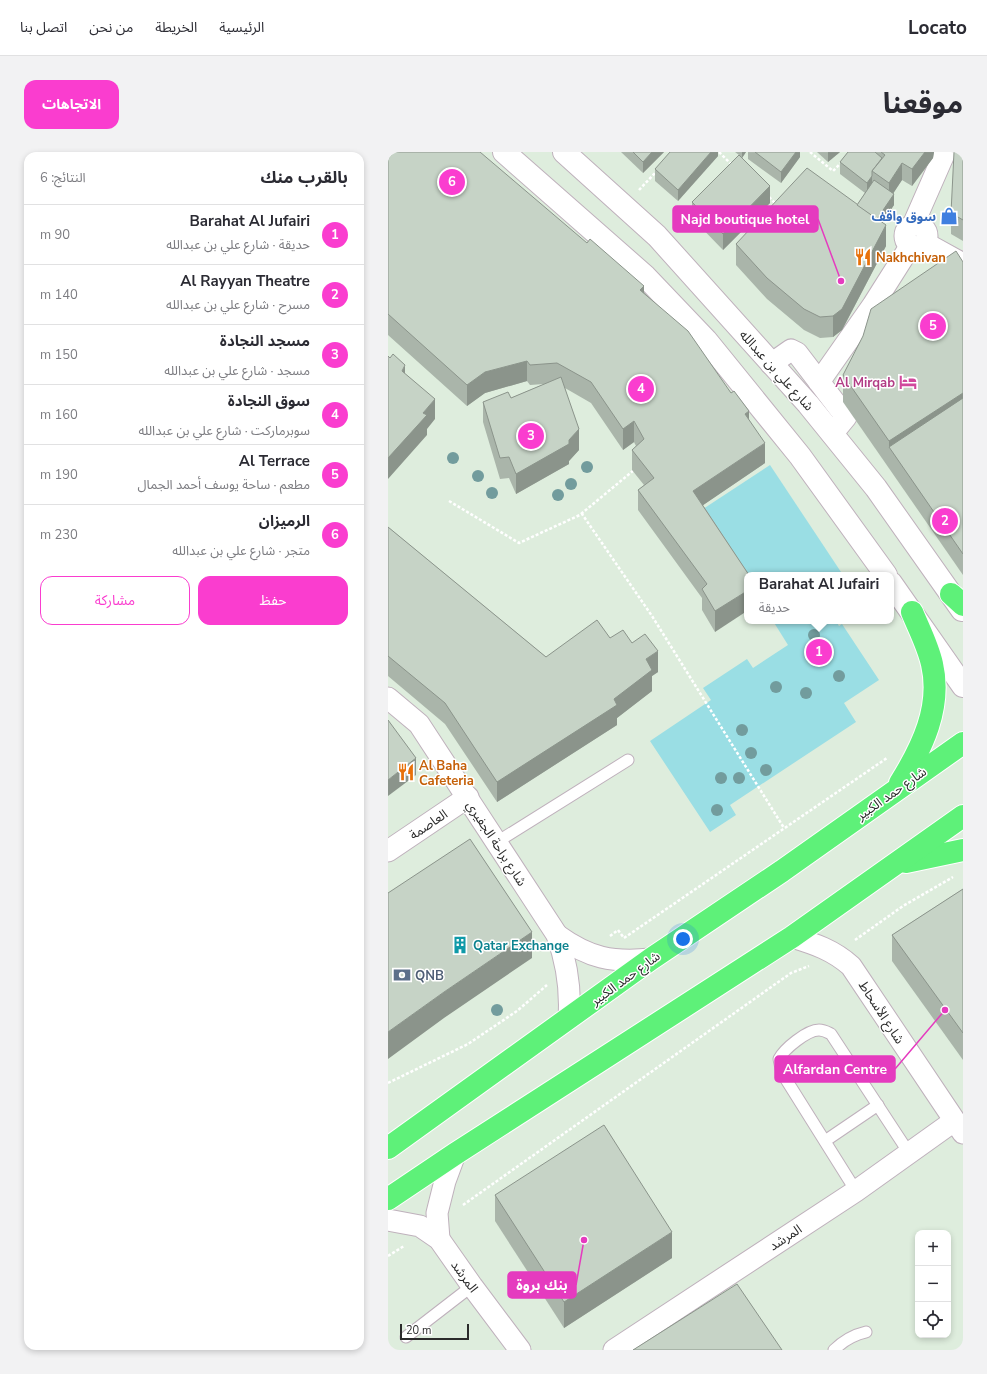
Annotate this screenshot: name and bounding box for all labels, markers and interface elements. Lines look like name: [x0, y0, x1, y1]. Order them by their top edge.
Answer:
text: Locato: [908, 15, 967, 41]
text: اتصل بنا: [20, 18, 67, 37]
text: من نحن: [89, 18, 133, 37]
text: الخريطة: [155, 18, 197, 37]
text: الرئيسية: [219, 18, 264, 37]
button: الاتجاهات: [24, 80, 119, 129]
text: موقعنا: [883, 85, 963, 123]
text: بالقرب منك: [261, 166, 348, 189]
pin: 6: [439, 167, 465, 197]
text: النتائج: 6: [40, 169, 86, 187]
callout: Najd boutique hotel: [673, 206, 818, 232]
shop icon: سوق واقف: [939, 206, 959, 226]
place label: سوق واقف: [871, 208, 936, 226]
text: Najd boutique hotel: [681, 210, 810, 229]
text: Barahat Al Jufairi: [190, 211, 310, 231]
text: 90 m: [40, 226, 70, 244]
text: 1: [331, 226, 339, 244]
text: حديقة · شارع علي بن عبدالله: [166, 236, 310, 254]
restaurant icon: Nakhchivan: [853, 247, 873, 267]
place label: Nakhchivan: [876, 249, 946, 267]
text: Al Rayyan Theatre: [180, 271, 310, 291]
text: 140 m: [40, 286, 78, 304]
text: 2: [331, 286, 339, 304]
text: مسرح · شارع علي بن عبدالله: [166, 296, 310, 314]
pin: 5: [920, 311, 946, 341]
street label: شارع علي بن عبدالله: [734, 326, 817, 416]
text: مسجد النجادة: [220, 331, 310, 351]
text: 150 m: [40, 346, 78, 364]
text: 3: [331, 346, 339, 364]
text: مسجد · شارع علي بن عبدالله: [164, 362, 310, 380]
hotel icon: Al Mirqab: [898, 372, 918, 392]
pin: 4: [628, 374, 654, 404]
place label: Al Mirqab: [835, 374, 895, 392]
text: سوق النجادة: [228, 391, 310, 411]
text: 160 m: [40, 406, 78, 424]
text: 4: [331, 406, 339, 424]
pin: 3: [518, 421, 544, 451]
text: سوبرماركت · شارع علي بن عبدالله: [139, 422, 310, 440]
text: Al Terrace: [239, 451, 310, 471]
text: 190 m: [40, 466, 78, 484]
text: 5: [331, 466, 339, 484]
text: مطعم · ساحة يوسف أحمد الجمال: [138, 476, 310, 494]
pin: 2: [932, 506, 958, 536]
text: الرميزان: [259, 511, 310, 531]
text: 230 m: [40, 526, 78, 544]
text: 6: [331, 526, 339, 544]
text: متجر · شارع علي بن عبدالله: [172, 542, 310, 560]
popup: [744, 572, 894, 624]
text: Barahat Al Jufairi: [759, 574, 879, 594]
button: مشاركة: [40, 576, 190, 625]
button: حفظ: [198, 576, 348, 625]
text: حديقة: [759, 599, 790, 617]
pin: 1: [806, 637, 832, 667]
place label: Al Baha Cafeteria: [419, 757, 474, 790]
restaurant icon: Al Baha Cafeteria: [396, 762, 416, 782]
street label: شارع حمد الكبير: [852, 763, 931, 826]
street label: شارع براحة الجفيري: [461, 797, 531, 890]
street label: العاصمة: [406, 805, 451, 844]
your location: [673, 929, 693, 949]
building icon: Qatar Exchange: [450, 935, 470, 955]
place label: Qatar Exchange: [473, 937, 569, 955]
street label: شارع حمد الكبير: [586, 948, 664, 1011]
bank icon: QNB: [392, 965, 412, 985]
place label: QNB: [415, 967, 444, 985]
street label: شارع الأسحاط: [853, 978, 908, 1048]
callout: Alfardan Centre: [775, 1056, 895, 1082]
text: Alfardan Centre: [783, 1060, 887, 1079]
street label: المرشد: [766, 1221, 805, 1255]
map controls: [915, 1230, 951, 1338]
button: +: [915, 1230, 951, 1266]
street label: المرشد: [446, 1257, 482, 1296]
button: −: [915, 1266, 951, 1302]
callout: بنك بروة: [508, 1272, 576, 1298]
text: بنك بروة: [516, 1276, 568, 1295]
button: locate: [915, 1302, 951, 1338]
scale bar: [400, 1322, 469, 1341]
text: 20 m: [406, 1323, 431, 1338]

